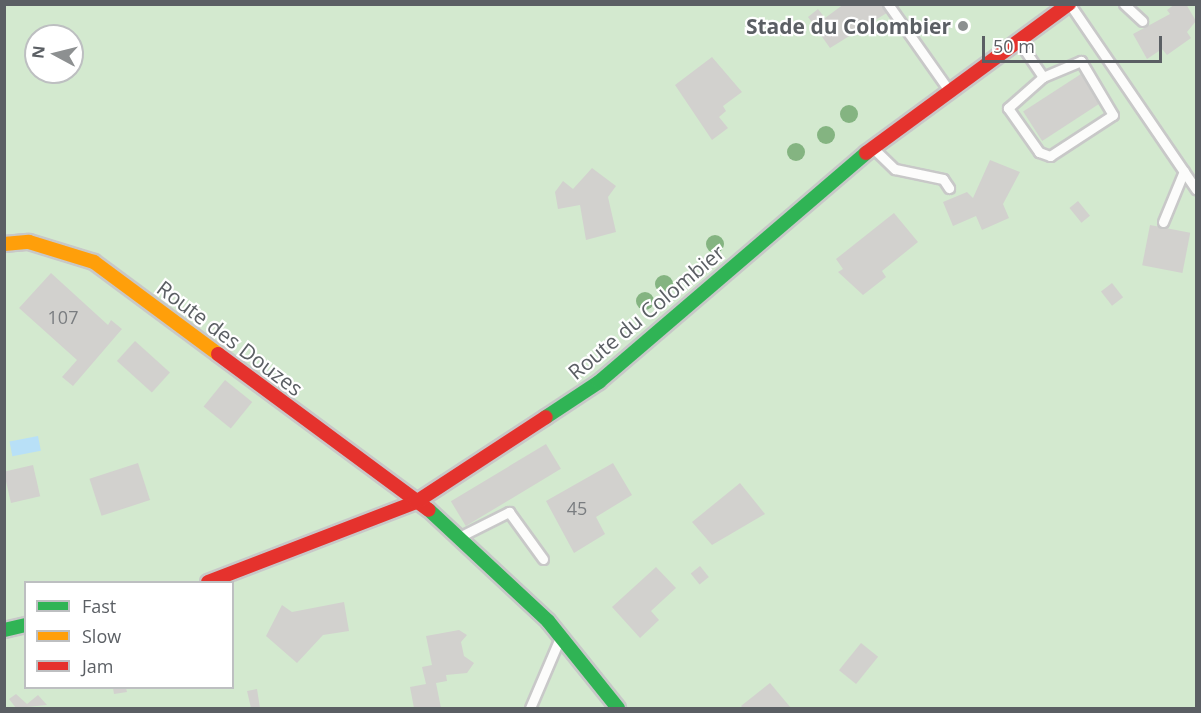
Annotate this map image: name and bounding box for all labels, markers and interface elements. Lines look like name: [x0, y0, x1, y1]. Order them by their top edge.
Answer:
place label: Stade du Colombier: [746, 13, 951, 39]
marker: Stade du Colombier: [956, 19, 970, 33]
north arrow: [24, 24, 84, 84]
scale bar: [985, 24, 1165, 62]
text: 50 m: [993, 34, 1035, 58]
text: N: [26, 44, 50, 60]
street label: Route du Colombier: [563, 239, 729, 385]
street label: Route des Douzes: [152, 275, 308, 401]
house number: 107: [48, 306, 78, 328]
house number: 45: [567, 497, 587, 519]
legend: [24, 581, 234, 689]
text: Fast: [82, 594, 116, 618]
text: Slow: [82, 624, 121, 648]
text: Jam: [82, 654, 114, 678]

